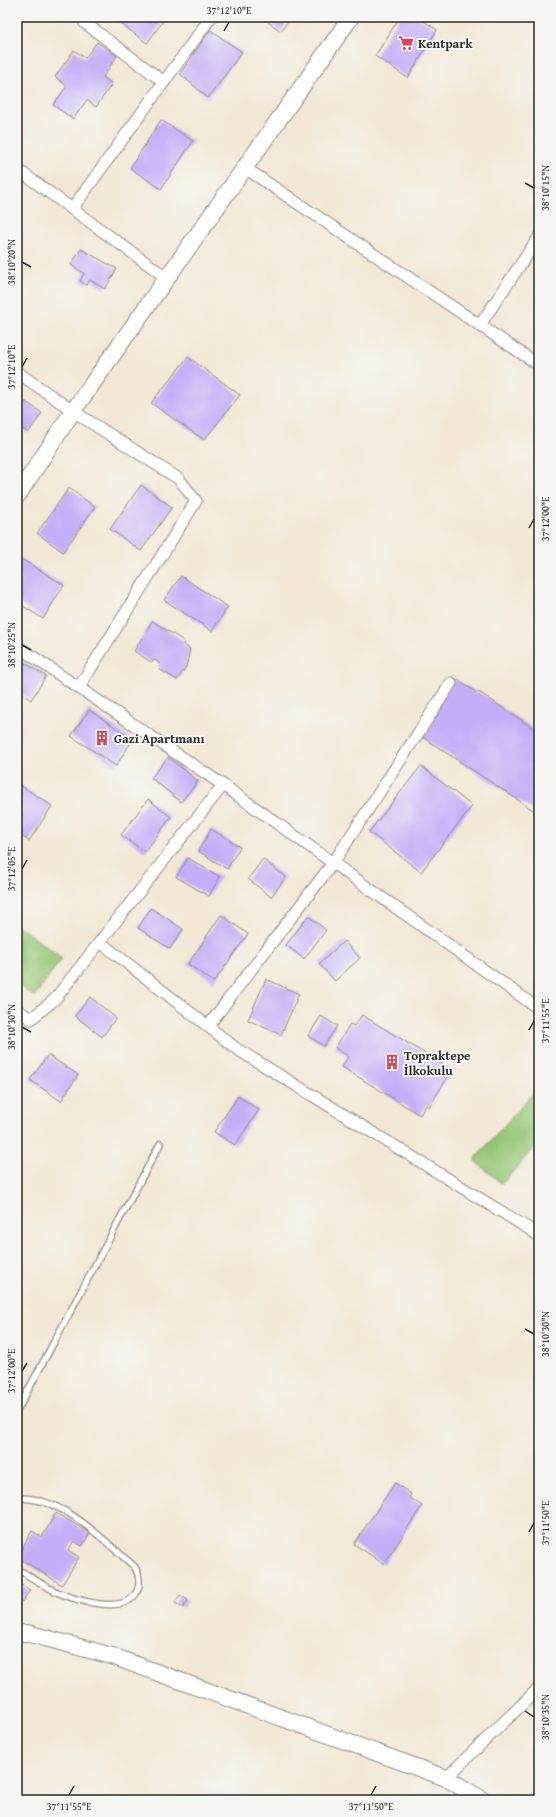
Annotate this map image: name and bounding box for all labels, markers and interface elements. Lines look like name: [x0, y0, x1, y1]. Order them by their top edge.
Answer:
text: 37°12'10"E: [207, 3, 251, 18]
supermarket icon: Kentpark: [397, 34, 415, 52]
place label: Kentpark: [418, 34, 473, 53]
text: 38°10'15"N: [538, 165, 553, 211]
text: 38°10'20"N: [4, 239, 19, 285]
text: 37°12'10"E: [4, 345, 19, 389]
text: 37°12'00"E: [538, 497, 553, 541]
text: 38°10'25"N: [4, 622, 19, 668]
building icon: Gazi Apartmanı: [93, 729, 111, 747]
place label: Gazi Apartmanı: [114, 729, 204, 748]
text: 37°12'05"E: [4, 847, 19, 891]
text: 37°11'55"E: [538, 999, 553, 1043]
text: 38°10'30"N: [4, 1004, 19, 1050]
place label: Topraktepe İlkokulu: [404, 1046, 470, 1080]
building icon: Topraktepe İlkokulu: [383, 1053, 401, 1071]
text: 38°10'30"N: [538, 1311, 553, 1357]
text: 37°12'00"E: [4, 1349, 19, 1393]
text: 37°11'50"E: [538, 1501, 553, 1545]
text: 38°10'35"N: [538, 1694, 553, 1740]
text: 37°11'55"E: [47, 1799, 91, 1814]
text: 37°11'50"E: [349, 1799, 393, 1814]

